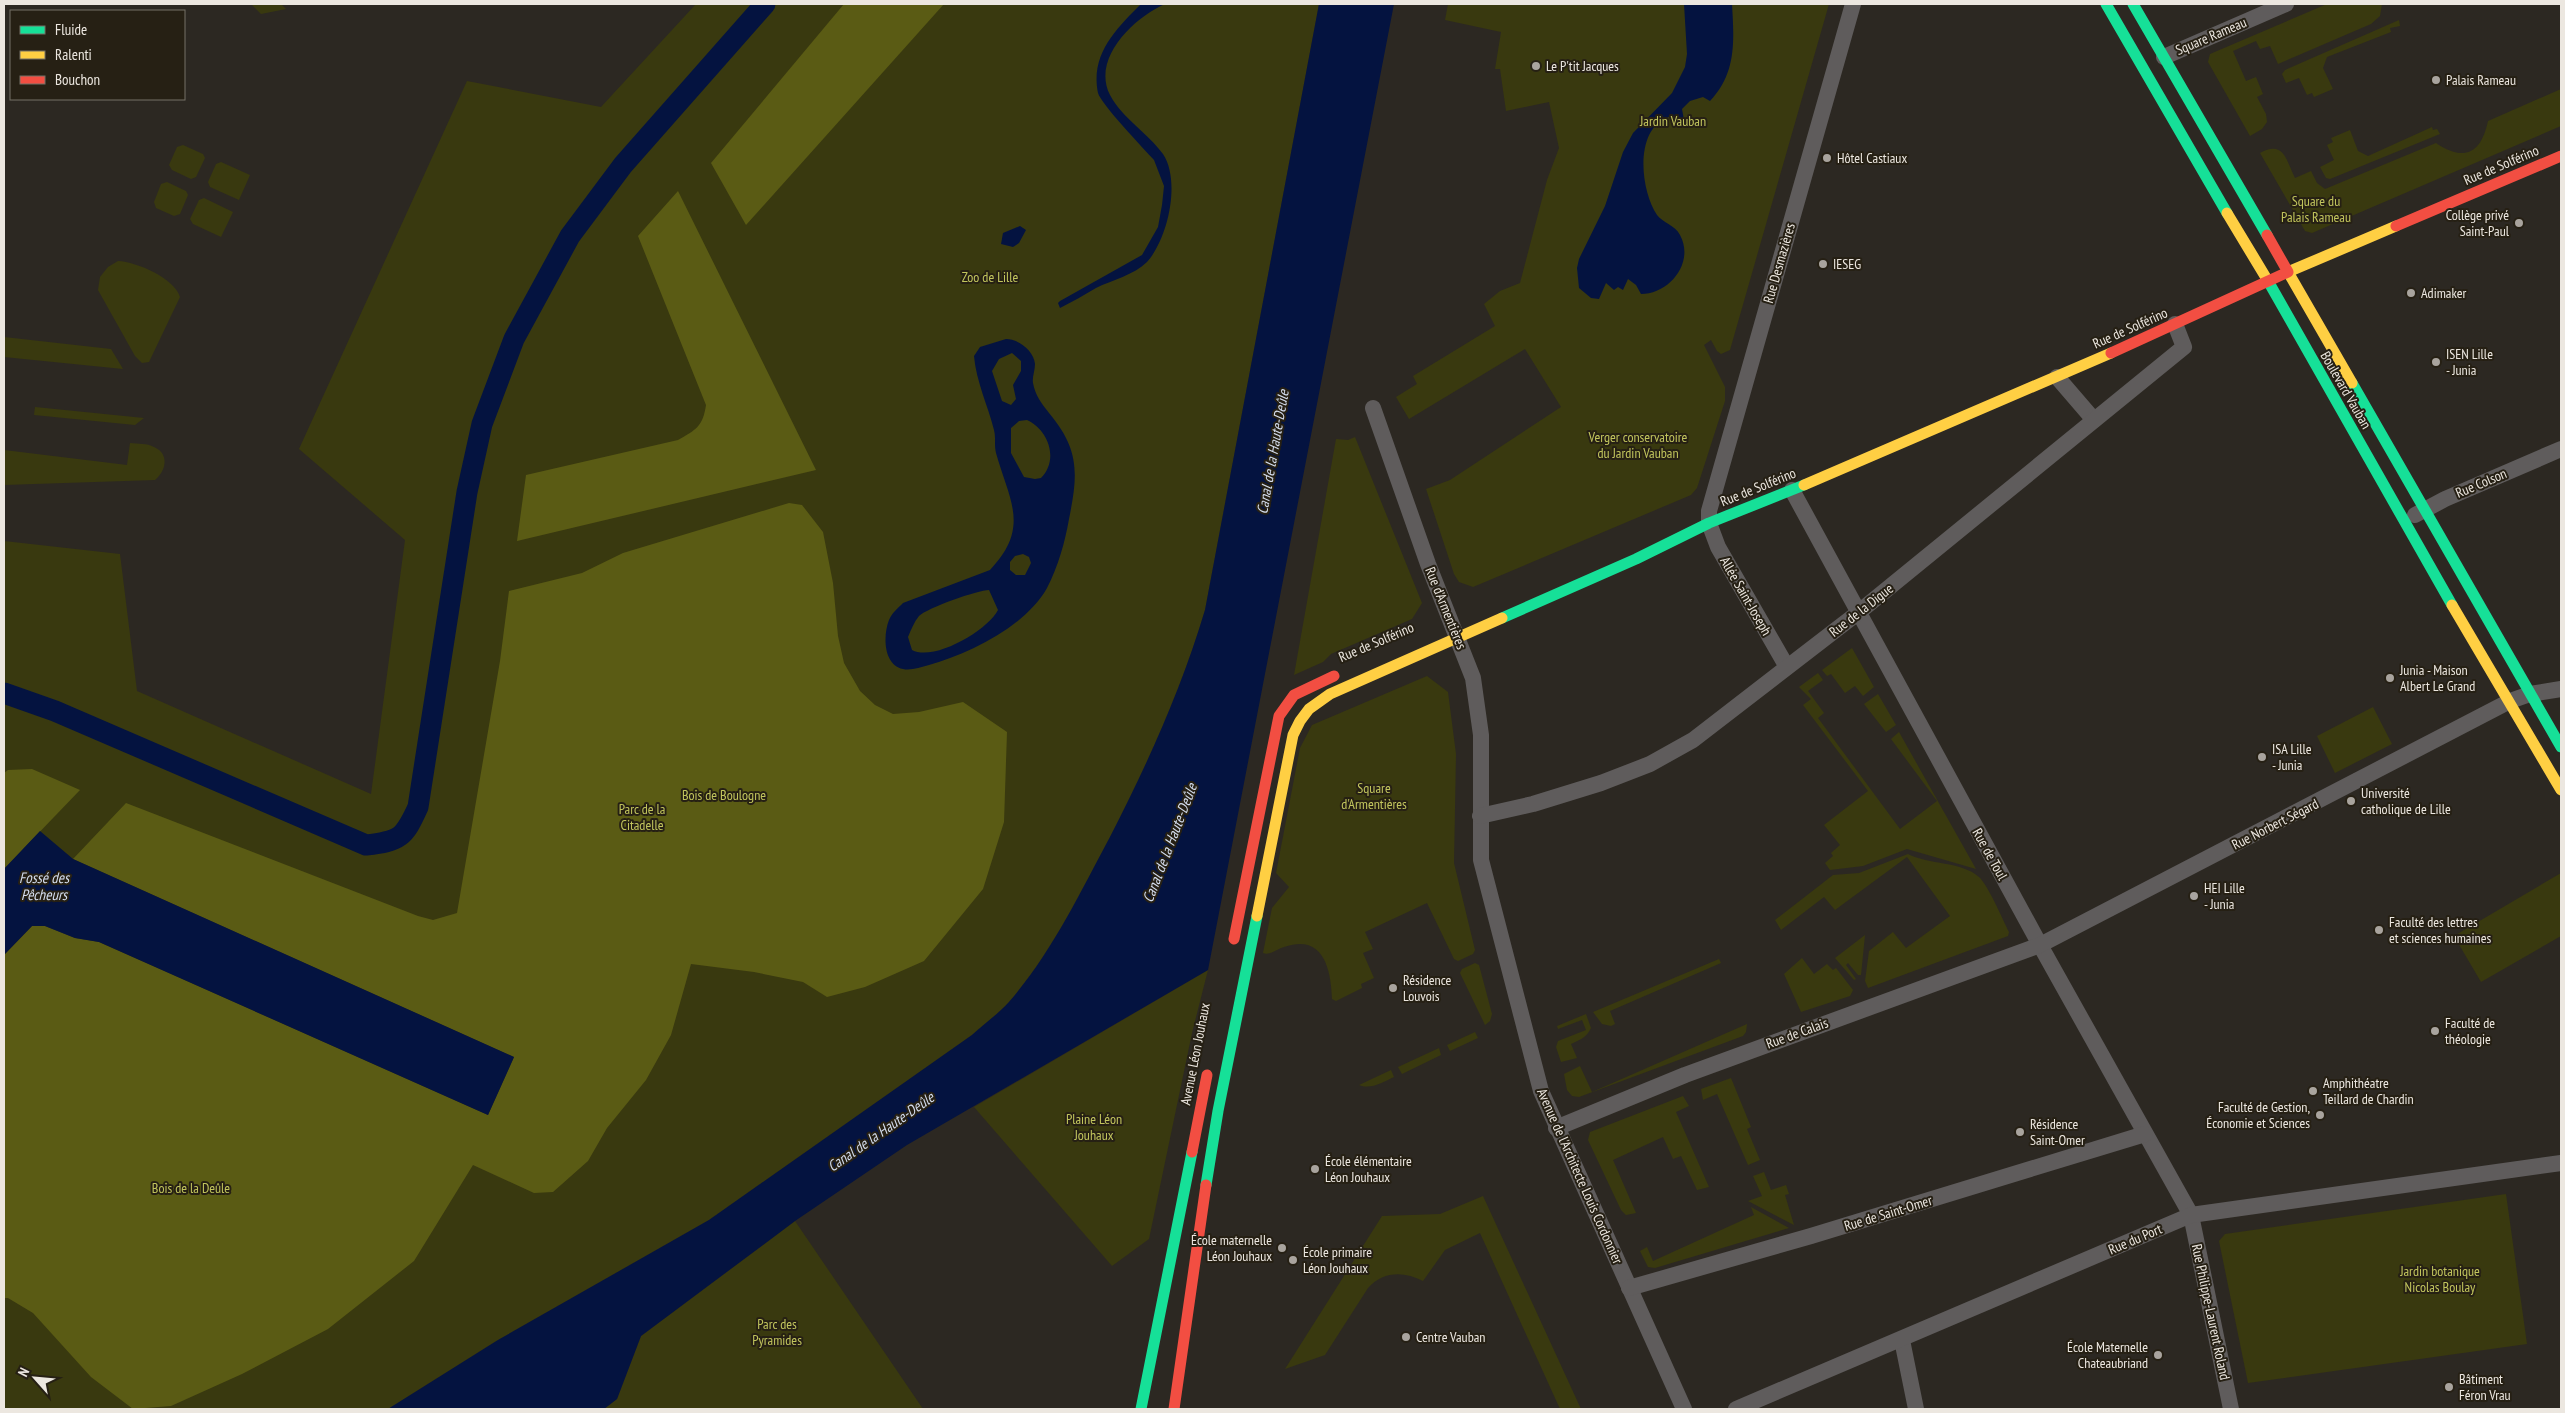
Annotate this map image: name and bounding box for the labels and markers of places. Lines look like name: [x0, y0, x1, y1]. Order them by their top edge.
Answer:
place label: Le P'tit Jacques: [1546, 57, 1619, 75]
marker: Le P'tit Jacques: [1530, 60, 1542, 72]
place label: Palais Rameau: [2446, 71, 2516, 89]
marker: Palais Rameau: [2430, 74, 2442, 86]
place label: Hôtel Castiaux: [1837, 149, 1907, 167]
marker: Hôtel Castiaux: [1821, 152, 1833, 164]
place label: Collège privé Saint-Paul: [2446, 206, 2510, 240]
marker: Collège privé Saint-Paul: [2513, 217, 2525, 229]
place label: IESEG: [1833, 255, 1861, 273]
marker: IESEG: [1817, 258, 1829, 270]
place label: Adimaker: [2421, 284, 2467, 302]
marker: Adimaker: [2405, 287, 2417, 299]
place label: ISEN Lille - Junia: [2446, 345, 2493, 379]
marker: ISEN Lille - Junia: [2430, 356, 2442, 368]
place label: Junia - Maison Albert Le Grand: [2399, 661, 2475, 695]
marker: Junia - Maison Albert Le Grand: [2384, 672, 2396, 684]
place label: ISA Lille - Junia: [2272, 740, 2312, 774]
marker: ISA Lille - Junia: [2256, 751, 2268, 763]
place label: Université catholique de Lille: [2361, 784, 2451, 818]
marker: Université catholique de Lille: [2345, 795, 2357, 807]
place label: HEI Lille - Junia: [2204, 879, 2245, 913]
marker: HEI Lille - Junia: [2188, 890, 2200, 902]
place label: Faculté des lettres et sciences humaines: [2389, 913, 2491, 947]
marker: Faculté des lettres et sciences humaines: [2373, 924, 2385, 936]
place label: Résidence Louvois: [1403, 971, 1451, 1005]
marker: Résidence Louvois: [1387, 982, 1399, 994]
place label: Faculté de théologie: [2445, 1014, 2495, 1048]
marker: Faculté de théologie: [2429, 1025, 2441, 1037]
place label: Amphithéatre Teillard de Chardin: [2323, 1074, 2414, 1108]
marker: Amphithéatre Teillard de Chardin: [2307, 1085, 2319, 1097]
place label: Faculté de Gestion, Économie et Sciences: [2206, 1098, 2310, 1132]
marker: Faculté de Gestion, Économie et Sciences: [2314, 1109, 2326, 1121]
place label: Résidence Saint-Omer: [2030, 1115, 2085, 1149]
marker: Résidence Saint-Omer: [2014, 1126, 2026, 1138]
place label: École élémentaire Léon Jouhaux: [1325, 1152, 1412, 1186]
marker: École élémentaire Léon Jouhaux: [1309, 1163, 1321, 1175]
place label: École maternelle Léon Jouhaux: [1191, 1231, 1272, 1265]
marker: École maternelle Léon Jouhaux: [1276, 1242, 1288, 1254]
place label: École primaire Léon Jouhaux: [1303, 1243, 1372, 1277]
marker: École primaire Léon Jouhaux: [1287, 1254, 1299, 1266]
place label: Centre Vauban: [1416, 1328, 1485, 1346]
marker: Centre Vauban: [1400, 1331, 1412, 1343]
place label: École Maternelle Chateaubriand: [2067, 1338, 2148, 1372]
marker: École Maternelle Chateaubriand: [2152, 1349, 2164, 1361]
place label: Bâtiment Féron Vrau: [2459, 1370, 2511, 1404]
marker: Bâtiment Féron Vrau: [2443, 1381, 2455, 1393]

